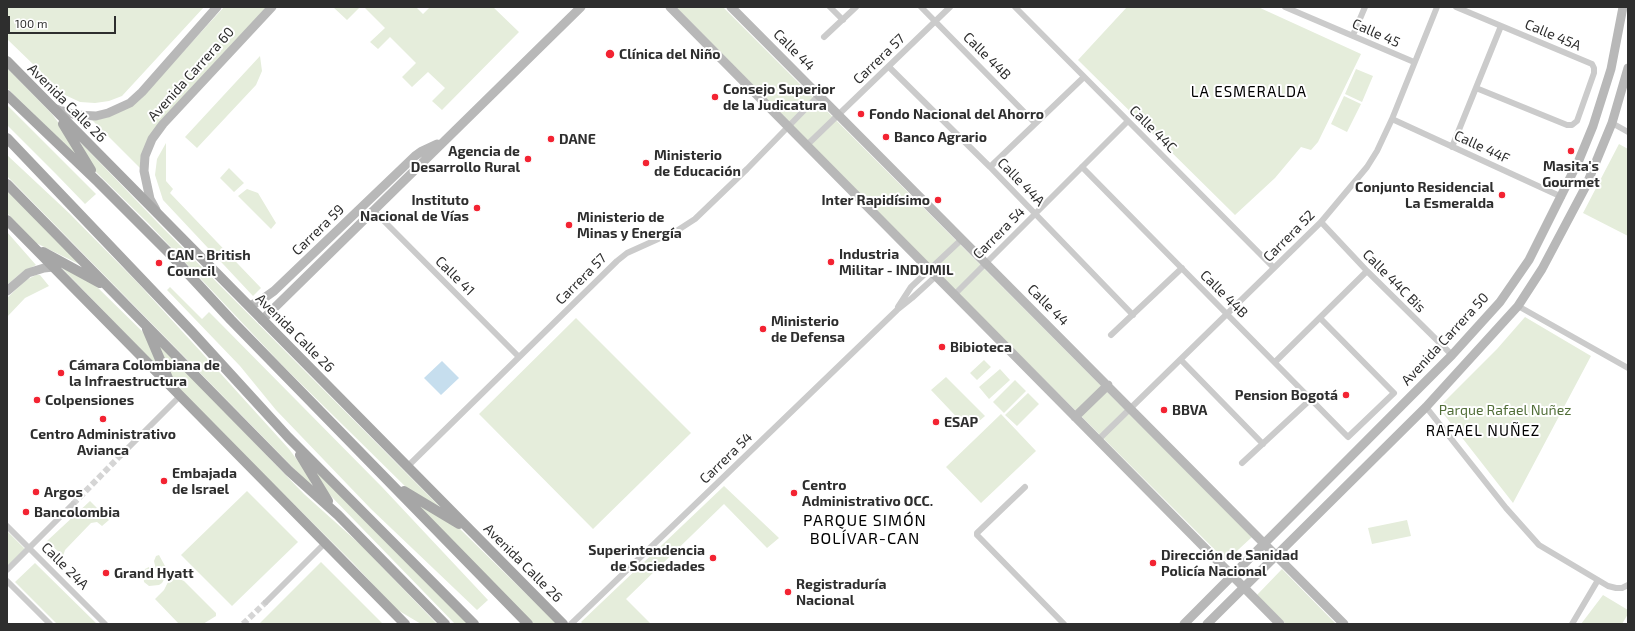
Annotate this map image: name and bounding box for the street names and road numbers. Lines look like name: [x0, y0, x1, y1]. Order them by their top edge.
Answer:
street label: Calle 45: [1349, 15, 1403, 51]
street label: Calle 45A: [1522, 16, 1584, 54]
street label: Avenida Carrera 60: [144, 23, 238, 125]
street label: Calle 44: [770, 26, 818, 74]
street label: Calle 44B: [960, 29, 1014, 83]
street label: Carrera 57: [850, 30, 908, 88]
street label: Avenida Calle 26: [24, 60, 110, 146]
street label: Calle 44C: [1126, 102, 1180, 156]
street label: Calle 44F: [1452, 127, 1512, 167]
street label: Calle 44A: [994, 154, 1048, 210]
street label: Carrera 59: [288, 201, 348, 259]
street label: Carrera 54: [969, 203, 1029, 263]
street label: Carrera 52: [1260, 207, 1318, 265]
street label: Calle 44C Bis: [1359, 246, 1429, 316]
street label: Carrera 57: [552, 250, 610, 308]
street label: Calle 41: [432, 253, 478, 299]
street label: Calle 44B: [1197, 267, 1251, 321]
street label: Calle 44: [1024, 281, 1072, 329]
street label: Avenida Carrera 50: [1398, 289, 1492, 389]
street label: Avenida Calle 26: [252, 290, 338, 376]
street label: Carrera 54: [696, 429, 756, 487]
street label: Avenida Calle 26: [480, 520, 566, 606]
street label: Calle 24A: [38, 539, 92, 593]

